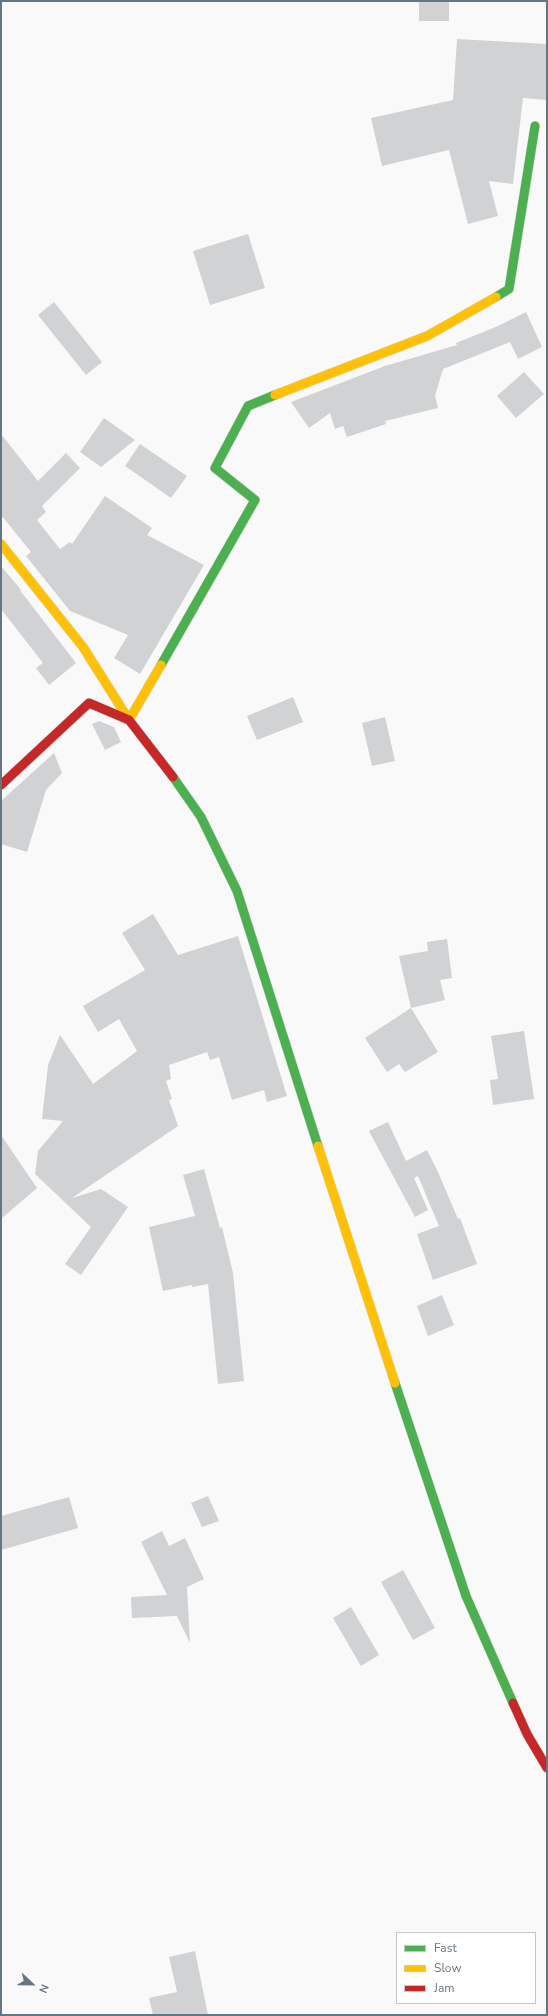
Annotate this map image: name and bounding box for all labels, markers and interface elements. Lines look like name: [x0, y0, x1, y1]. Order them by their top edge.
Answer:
legend: [396, 1932, 536, 2004]
text: Fast: [434, 1940, 457, 1956]
text: Slow: [434, 1960, 462, 1976]
north arrow: [12, 1964, 52, 2004]
text: Jam: [434, 1980, 455, 1996]
text: N: [35, 1982, 52, 1995]

